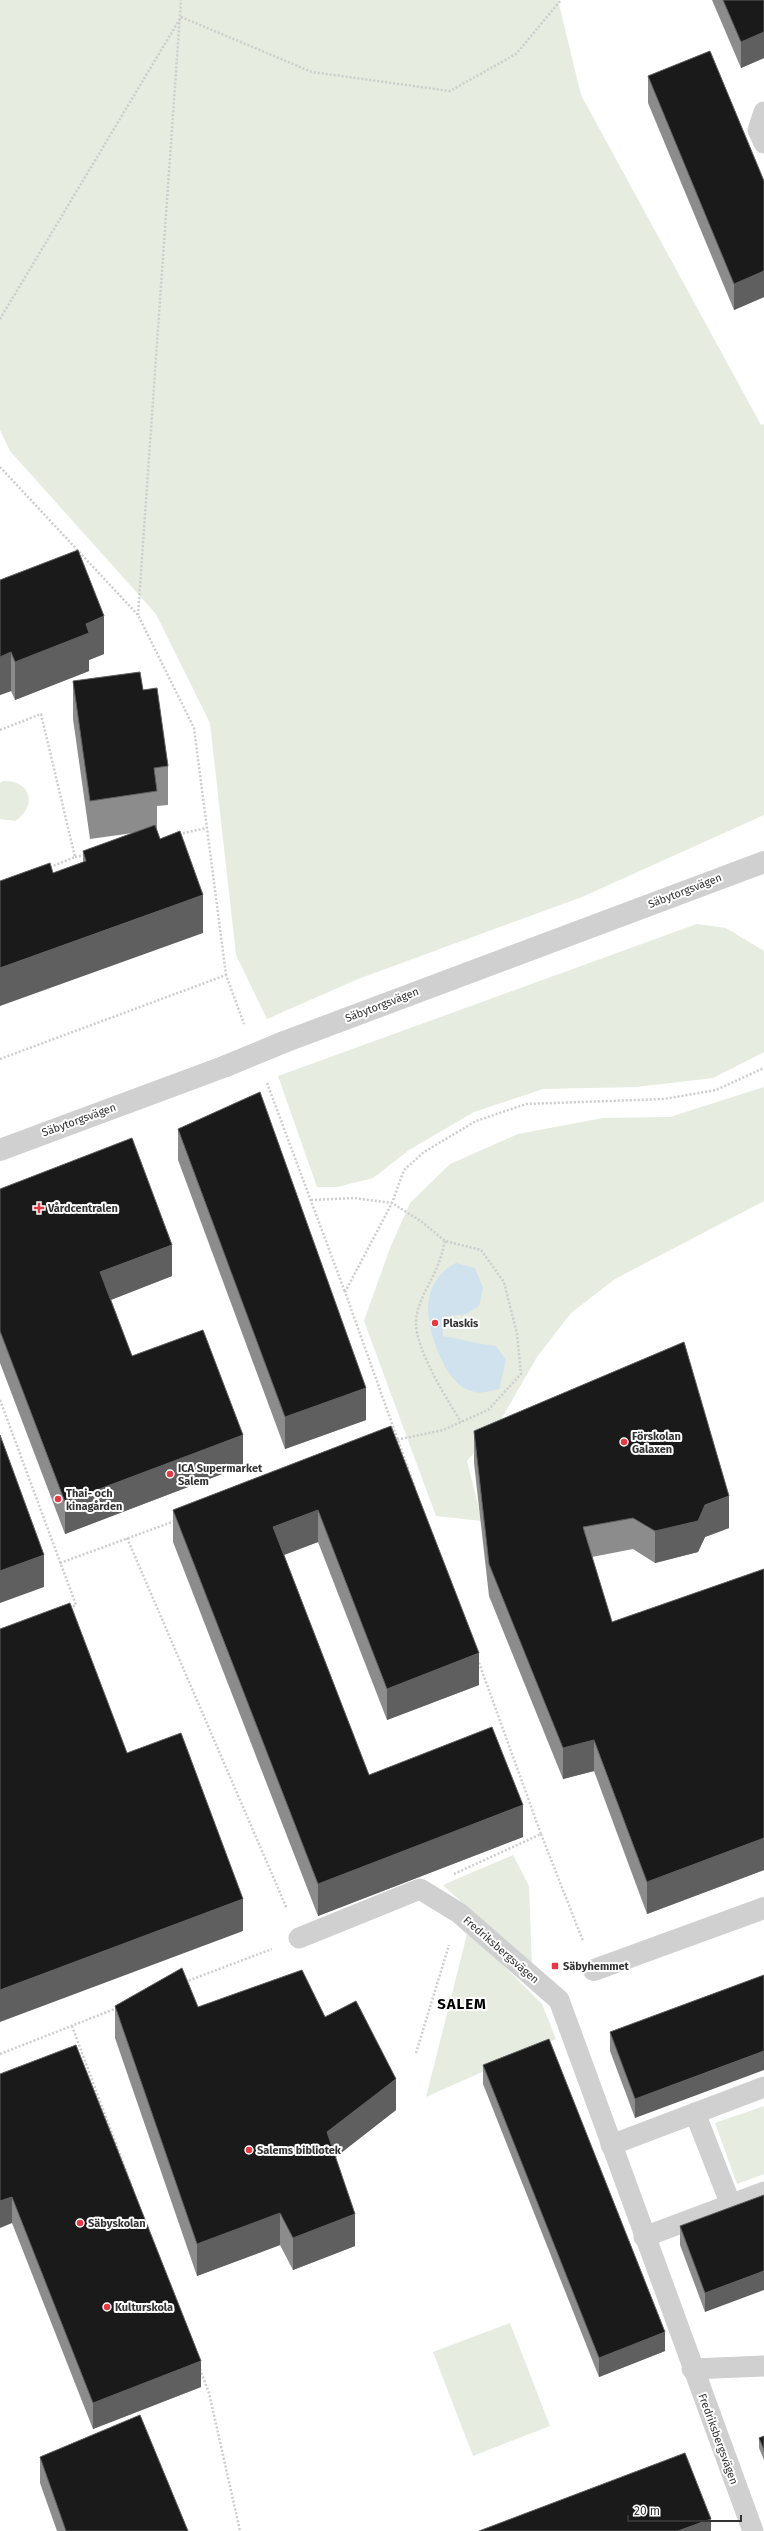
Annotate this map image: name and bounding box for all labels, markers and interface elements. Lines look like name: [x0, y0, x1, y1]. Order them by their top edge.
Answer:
street label: Säbytorgsvägen: [646, 871, 724, 911]
street label: Säbytorgsvägen: [343, 985, 421, 1025]
street label: Säbytorgsvägen: [40, 1101, 118, 1139]
marker: Vårdcentralen: [33, 1202, 45, 1214]
place label: Vårdcentralen: [47, 1202, 118, 1215]
place label: Plaskis: [443, 1317, 479, 1330]
marker: Plaskis: [430, 1318, 440, 1328]
place label: Förskolan Galaxen: [632, 1430, 681, 1456]
marker: Förskolan Galaxen: [619, 1437, 629, 1447]
place label: ICA Supermarket Salem: [178, 1462, 263, 1488]
marker: ICA Supermarket Salem: [165, 1469, 175, 1479]
place label: Thai- och kinagården: [66, 1487, 122, 1513]
marker: Thai- och kinagården: [53, 1494, 63, 1504]
street label: Fredriksbergsvägen: [461, 1914, 541, 1986]
place label: Säbyhemmet: [563, 1960, 630, 1973]
marker: Säbyhemmet: [550, 1961, 560, 1971]
district label: SALEM: [437, 1995, 487, 2013]
place label: Salems bibliotek: [257, 2144, 342, 2157]
marker: Salems bibliotek: [244, 2145, 254, 2155]
place label: Säbyskolan: [88, 2217, 146, 2230]
marker: Säbyskolan: [75, 2218, 85, 2228]
place label: Kulturskola: [115, 2301, 173, 2314]
marker: Kulturskola: [102, 2302, 112, 2312]
street label: Fredriksbergsvägen: [695, 2392, 741, 2486]
scale bar: [628, 2497, 741, 2523]
text: 20 m: [634, 2504, 660, 2518]

